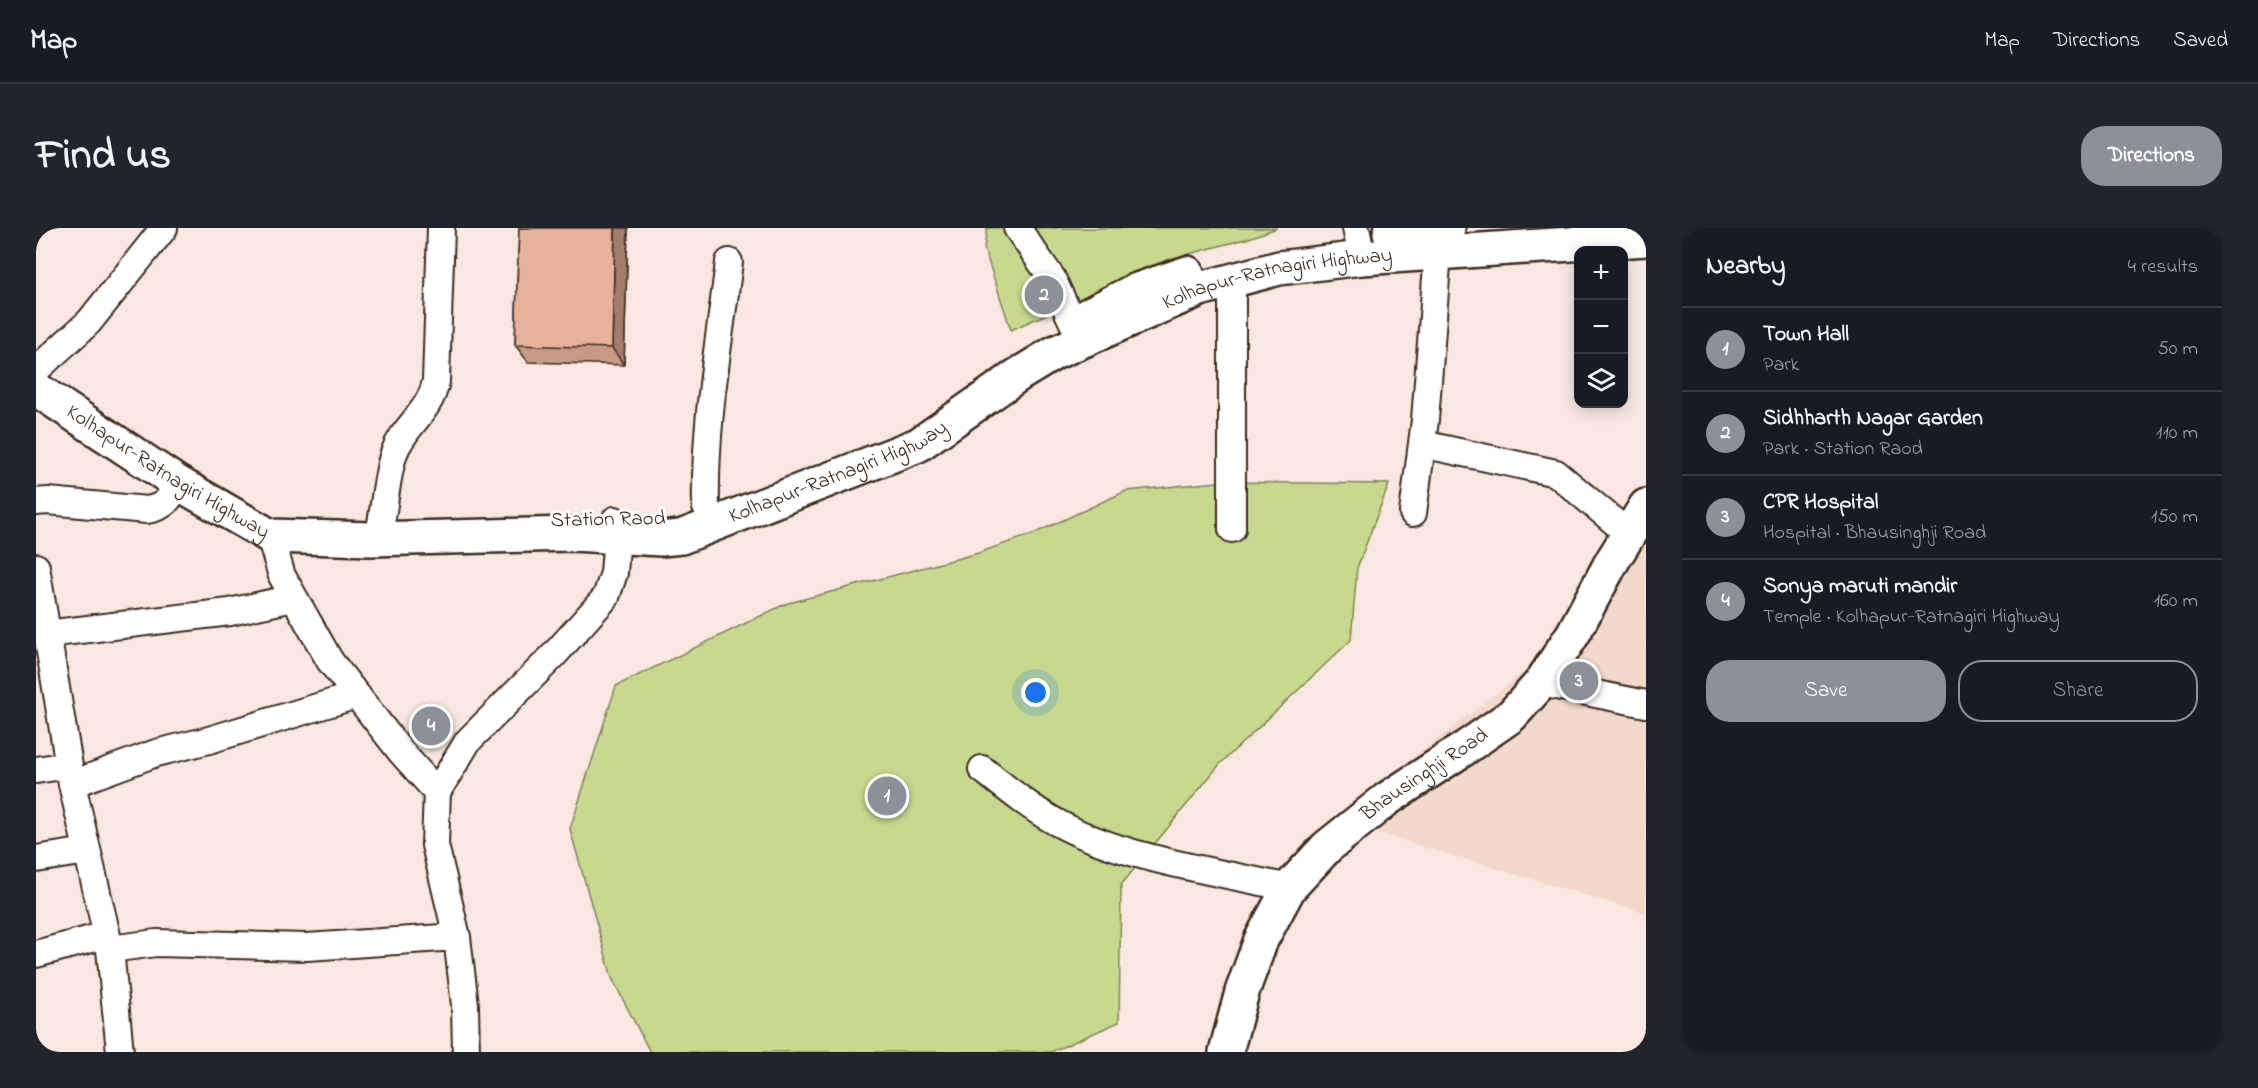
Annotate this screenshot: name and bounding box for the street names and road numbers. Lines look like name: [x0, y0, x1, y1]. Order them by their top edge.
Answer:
street label: Kolhapur-Ratnagiri Highway: [1158, 241, 1394, 318]
street label: Kolhapur-Ratnagiri Highway: [60, 398, 275, 549]
street label: Kolhapur-Ratnagiri Highway: [725, 414, 955, 532]
street label: Station Raod: [550, 504, 666, 536]
street label: Bhausinghji Road: [1354, 721, 1495, 830]

